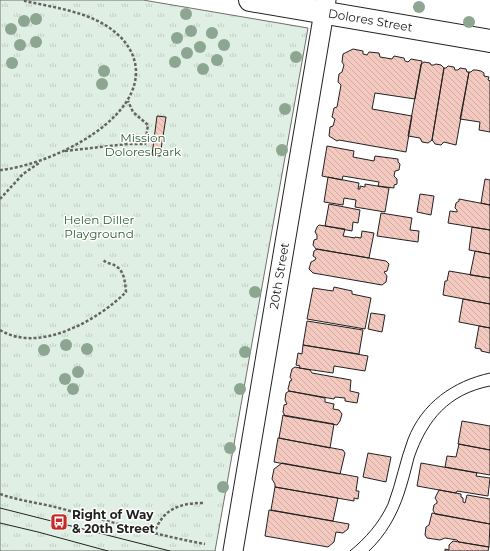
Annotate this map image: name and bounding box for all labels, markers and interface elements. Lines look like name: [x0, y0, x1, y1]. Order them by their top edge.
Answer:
street label: Dolores Street: [327, 5, 414, 35]
park label: Mission Dolores Park: [105, 130, 182, 159]
park label: Helen Diller Playground: [64, 212, 134, 241]
street label: 20th Street: [266, 241, 292, 310]
place label: Right of Way & 20th Street: [72, 507, 155, 536]
bus stop icon: Right of Way & 20th Street: [49, 512, 69, 532]

